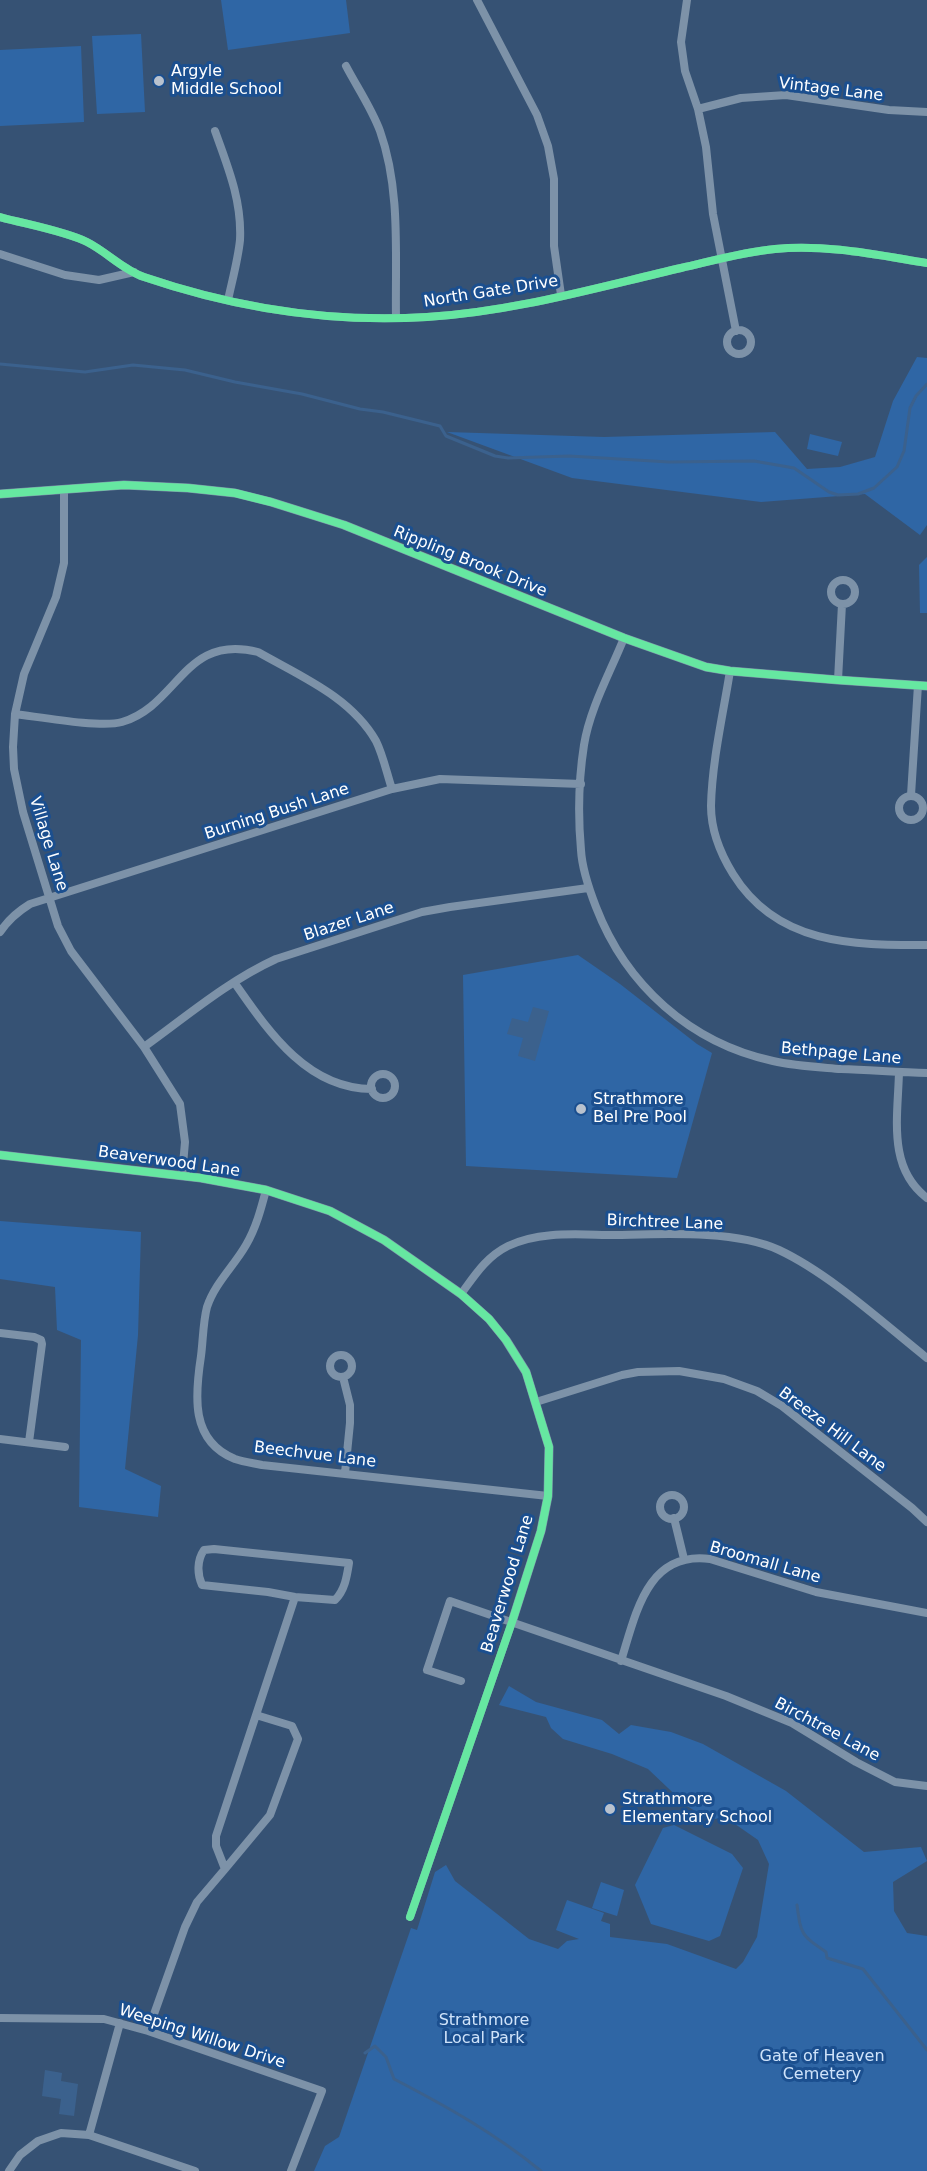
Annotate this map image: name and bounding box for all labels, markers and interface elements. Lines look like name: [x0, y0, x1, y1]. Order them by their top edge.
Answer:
place label: Argyle Middle School: [171, 62, 282, 100]
marker: Argyle Middle School: [152, 74, 166, 88]
street label: Vintage Lane: [778, 74, 884, 106]
street label: North Gate Drive: [422, 272, 560, 312]
street label: Rippling Brook Drive: [390, 522, 550, 602]
street label: Burning Bush Lane: [202, 780, 352, 844]
street label: Village Lane: [25, 795, 71, 893]
street label: Blazer Lane: [301, 898, 397, 946]
street label: Bethpage Lane: [780, 1039, 902, 1069]
place label: Strathmore Bel Pre Pool: [593, 1090, 687, 1128]
marker: Strathmore Bel Pre Pool: [574, 1102, 588, 1116]
street label: Beaverwood Lane: [97, 1143, 241, 1181]
street label: Birchtree Lane: [606, 1211, 724, 1235]
street label: Breeze Hill Lane: [775, 1383, 889, 1477]
street label: Beechvue Lane: [253, 1438, 377, 1472]
street label: Beaverwood Lane: [478, 1513, 538, 1655]
street label: Broomall Lane: [707, 1538, 823, 1588]
street label: Birchtree Lane: [771, 1694, 883, 1766]
place label: Strathmore Elementary School: [622, 1790, 772, 1828]
marker: Strathmore Elementary School: [603, 1802, 617, 1816]
street label: Weeping Willow Drive: [116, 2001, 288, 2073]
park label: Strathmore Local Park: [439, 2011, 529, 2049]
park label: Gate of Heaven Cemetery: [759, 2047, 885, 2085]

